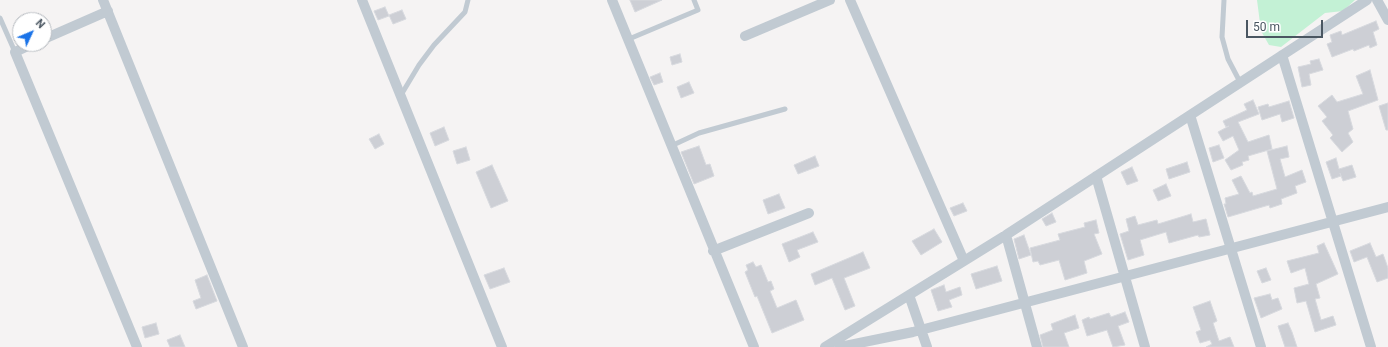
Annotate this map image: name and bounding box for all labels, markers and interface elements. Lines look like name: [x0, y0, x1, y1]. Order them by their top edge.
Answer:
north arrow: [12, 12, 52, 52]
scale bar: [1248, 12, 1325, 38]
text: N: [33, 17, 48, 31]
text: 50 m: [1253, 20, 1280, 34]

